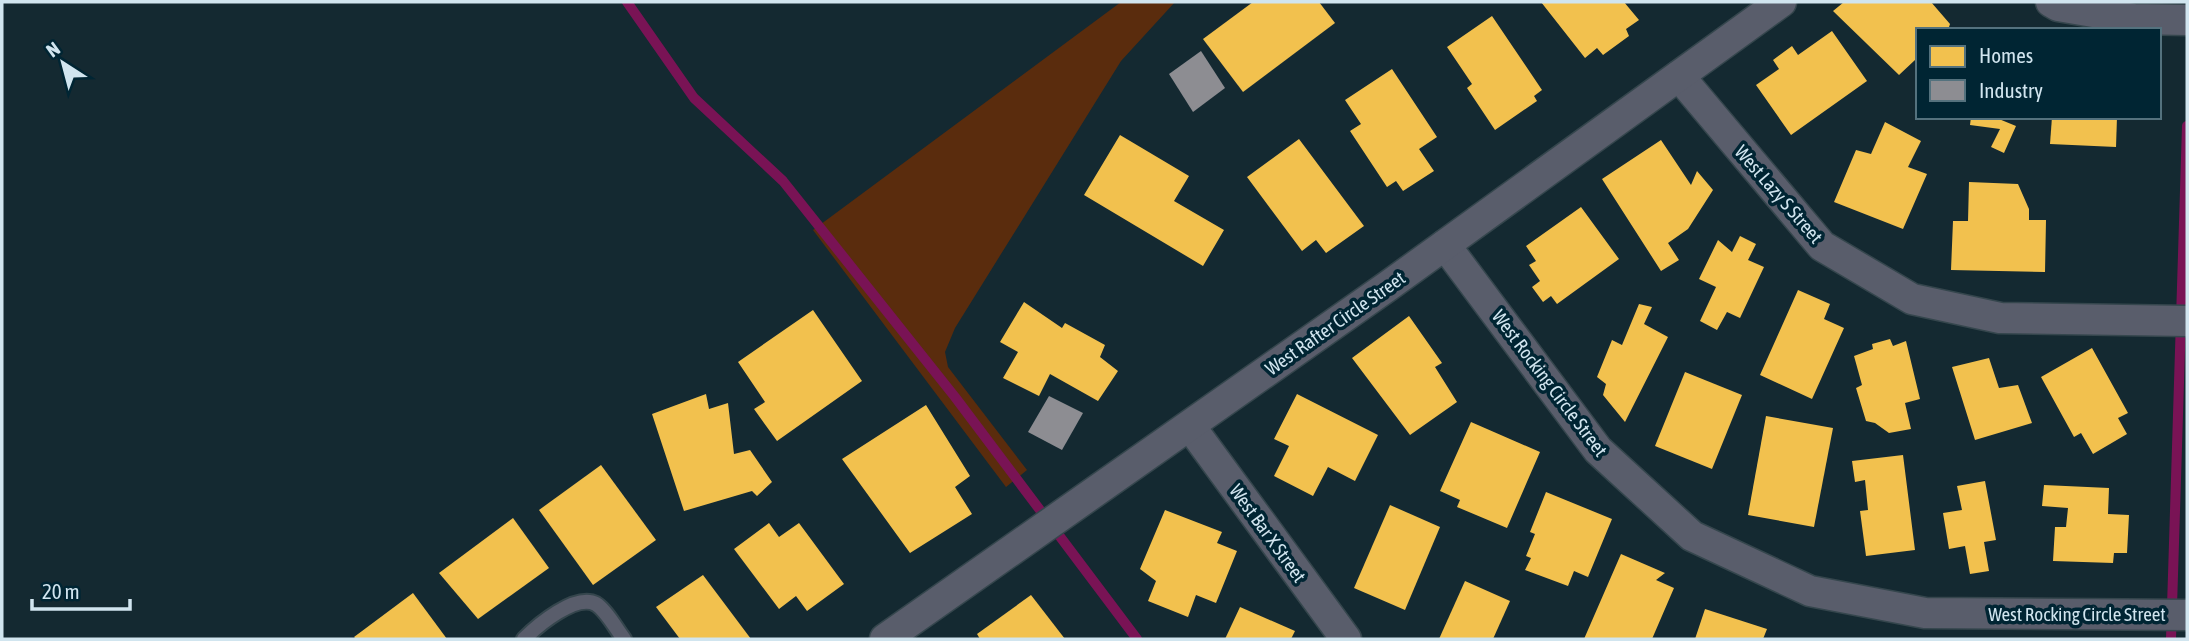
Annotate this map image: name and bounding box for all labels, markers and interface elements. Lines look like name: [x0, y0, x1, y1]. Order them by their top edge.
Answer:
north arrow: [28, 28, 98, 98]
legend: [1916, 28, 2161, 119]
text: N: [42, 37, 64, 61]
text: Homes: [1979, 43, 2033, 67]
text: Industry: [1979, 78, 2043, 102]
street label: West Lazy S Street: [1731, 141, 1827, 247]
street label: West Rafter Circle Street: [1261, 266, 1409, 380]
street label: West Rocking Circle Street: [1488, 305, 1612, 461]
street label: West Bar X Street: [1225, 480, 1311, 586]
scale bar: [32, 568, 130, 612]
text: 20 m: [42, 579, 80, 603]
street label: West Rocking Circle Street: [1988, 603, 2166, 625]

